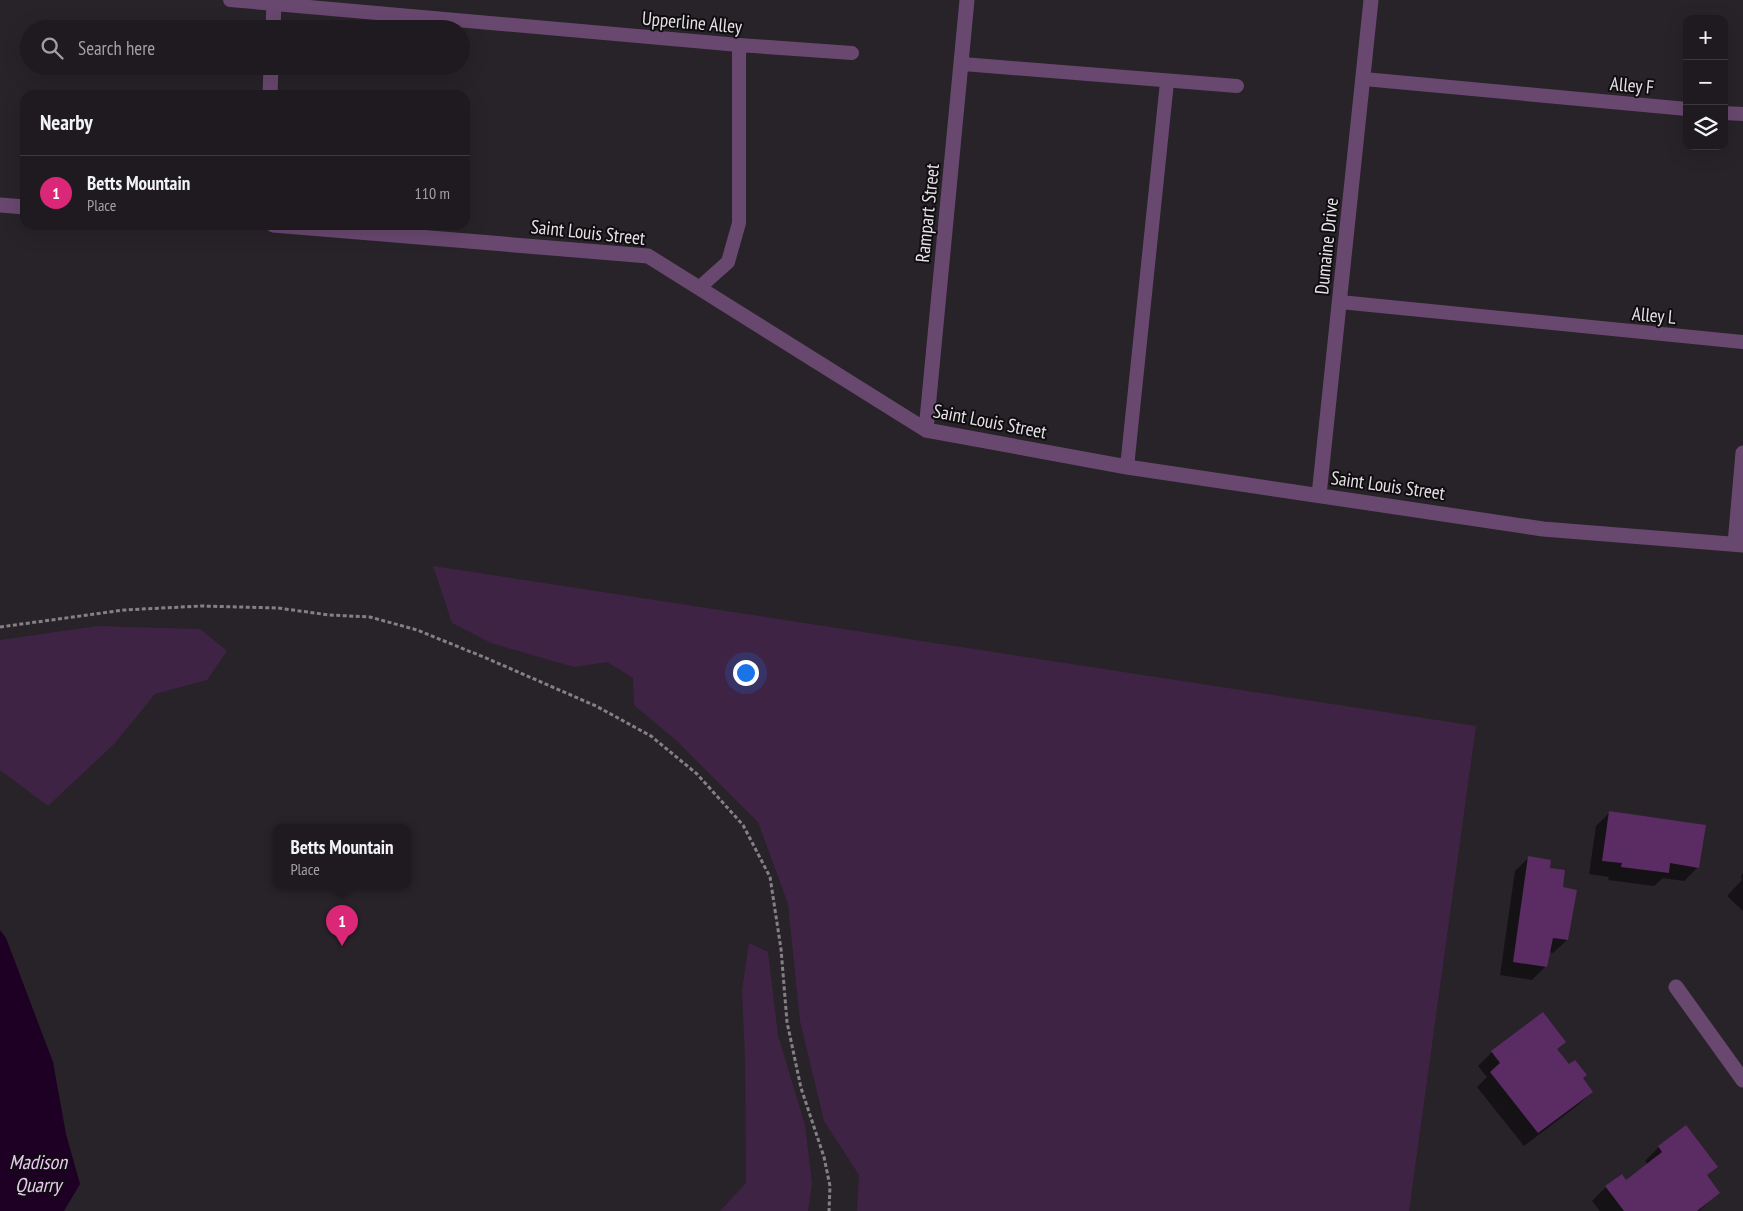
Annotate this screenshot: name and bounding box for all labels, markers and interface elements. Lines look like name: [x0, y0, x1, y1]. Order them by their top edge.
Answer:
street label: Upperline Alley: [641, 6, 744, 38]
map controls: [1683, 15, 1728, 150]
button: +: [1683, 15, 1728, 60]
search box: [20, 20, 470, 75]
icon: search: [38, 34, 66, 62]
text: Search here: [78, 36, 155, 60]
button: −: [1683, 60, 1728, 105]
street label: Alley F: [1609, 71, 1655, 99]
button: layers: [1683, 105, 1728, 150]
text: Nearby: [40, 109, 93, 136]
street label: Rampart Street: [910, 162, 944, 264]
text: Betts Mountain: [87, 171, 190, 195]
text: 1: [52, 183, 60, 203]
text: 110 m: [415, 183, 450, 203]
text: Place: [87, 195, 116, 215]
street label: Dumaine Drive: [1309, 196, 1343, 296]
street label: Saint Louis Street: [530, 214, 647, 250]
street label: Alley L: [1631, 301, 1677, 329]
street label: Saint Louis Street: [931, 398, 1049, 444]
street label: Saint Louis Street: [1329, 465, 1447, 505]
your location: [733, 660, 759, 686]
popup: [273, 824, 411, 889]
text: Betts Mountain: [290, 835, 394, 859]
text: Place: [290, 859, 320, 879]
pin: 1: [326, 905, 358, 946]
water label: Madison Quarry: [9, 1149, 68, 1198]

